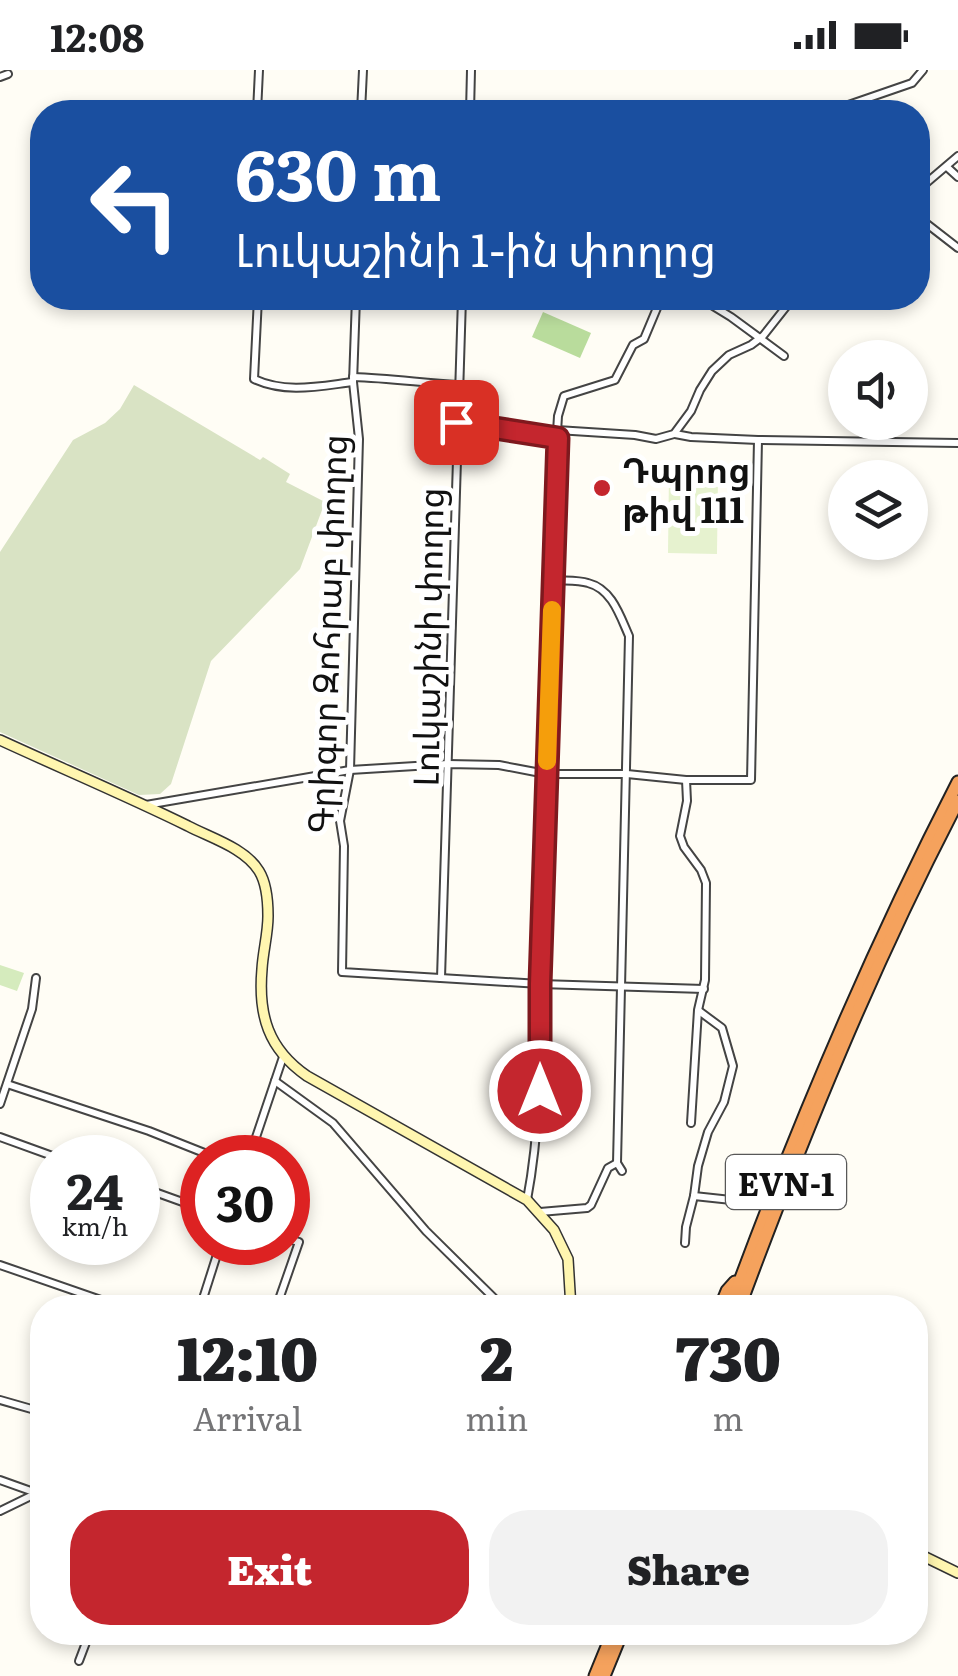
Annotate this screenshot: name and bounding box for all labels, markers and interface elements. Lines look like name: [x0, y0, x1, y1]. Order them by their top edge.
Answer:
text: 12:08: [50, 7, 144, 64]
text: 630 m: [235, 119, 442, 223]
icon: left: [70, 140, 200, 270]
text: Լուկաշինի 1-ին փողոց: [235, 214, 716, 281]
map controls: [828, 340, 928, 560]
button: sound: [828, 340, 928, 440]
pin: [414, 380, 499, 465]
icon: arrive: [429, 395, 484, 450]
street label: Գրիգոր Զոհրաբ փողոց: [292, 433, 358, 835]
place label: Դպրոց թիվ 111: [622, 442, 750, 534]
button: layers: [828, 460, 928, 560]
marker: Դպրոց թիվ 111: [591, 477, 613, 499]
street label: Լուկաշինի փողոց: [397, 487, 455, 787]
position arrow: [488, 1039, 592, 1143]
speed limit sign: 30: [180, 1135, 310, 1265]
text: 24: [66, 1151, 123, 1225]
road number: EVN-1: [726, 1155, 846, 1209]
text: km/h: [62, 1207, 128, 1244]
text: 12:10: [177, 1310, 318, 1399]
text: 2: [480, 1310, 513, 1399]
text: 730: [675, 1310, 781, 1399]
text: Arrival: [193, 1393, 302, 1441]
text: min: [465, 1393, 528, 1441]
text: m: [713, 1393, 744, 1441]
button: Exit: [70, 1510, 469, 1625]
button: Share: [489, 1510, 888, 1625]

